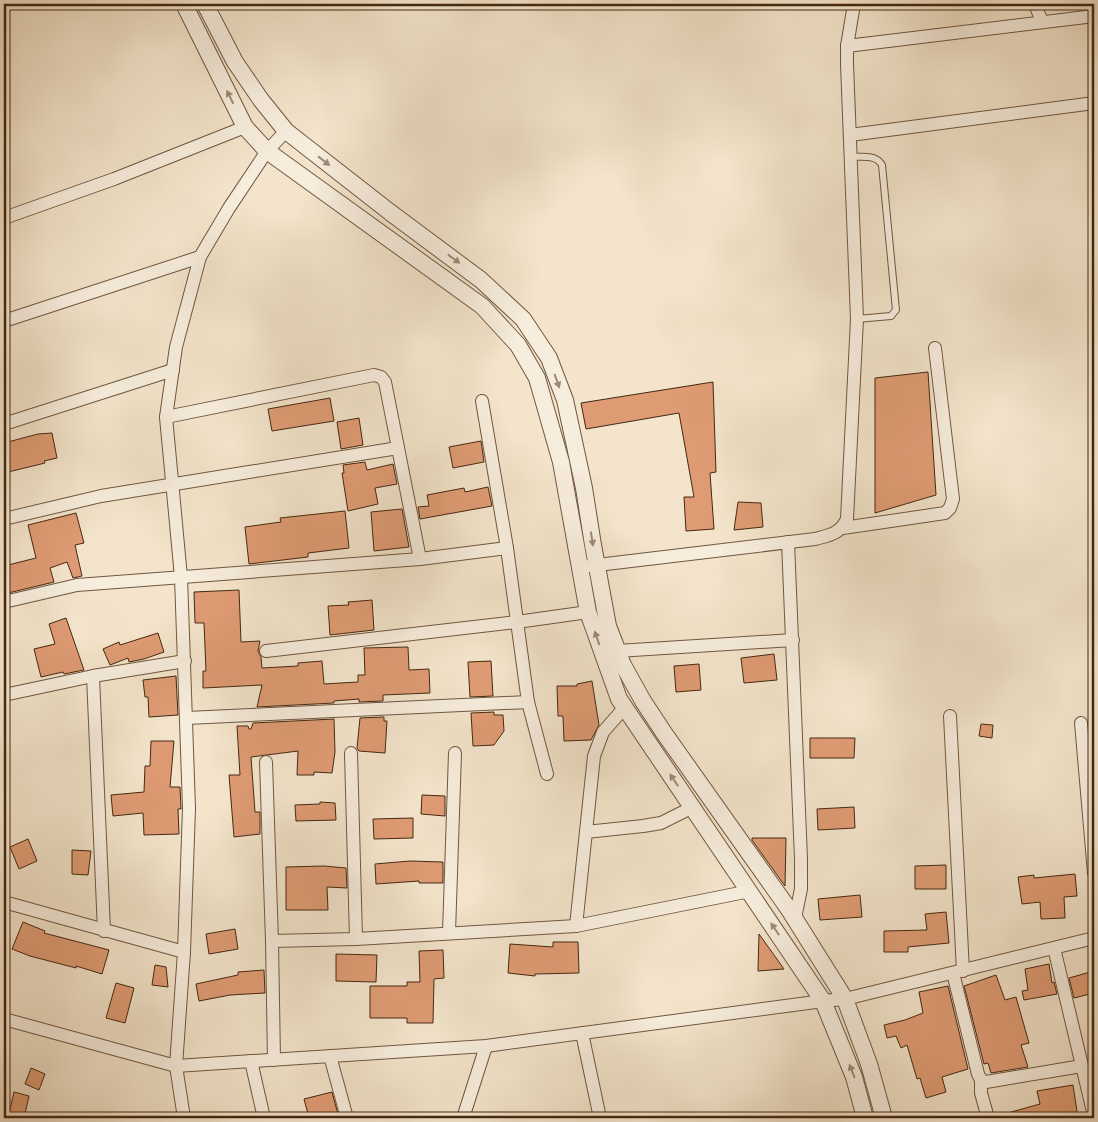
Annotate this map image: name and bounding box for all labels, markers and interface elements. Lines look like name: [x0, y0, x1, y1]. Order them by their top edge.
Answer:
one-way arrow: [226, 89, 235, 104]
one-way arrow: [318, 156, 331, 166]
one-way arrow: [447, 254, 460, 265]
one-way arrow: [554, 373, 562, 388]
one-way arrow: [588, 531, 596, 547]
one-way arrow: [593, 630, 601, 645]
one-way arrow: [669, 773, 679, 787]
one-way arrow: [770, 922, 780, 936]
one-way arrow: [848, 1063, 856, 1078]

